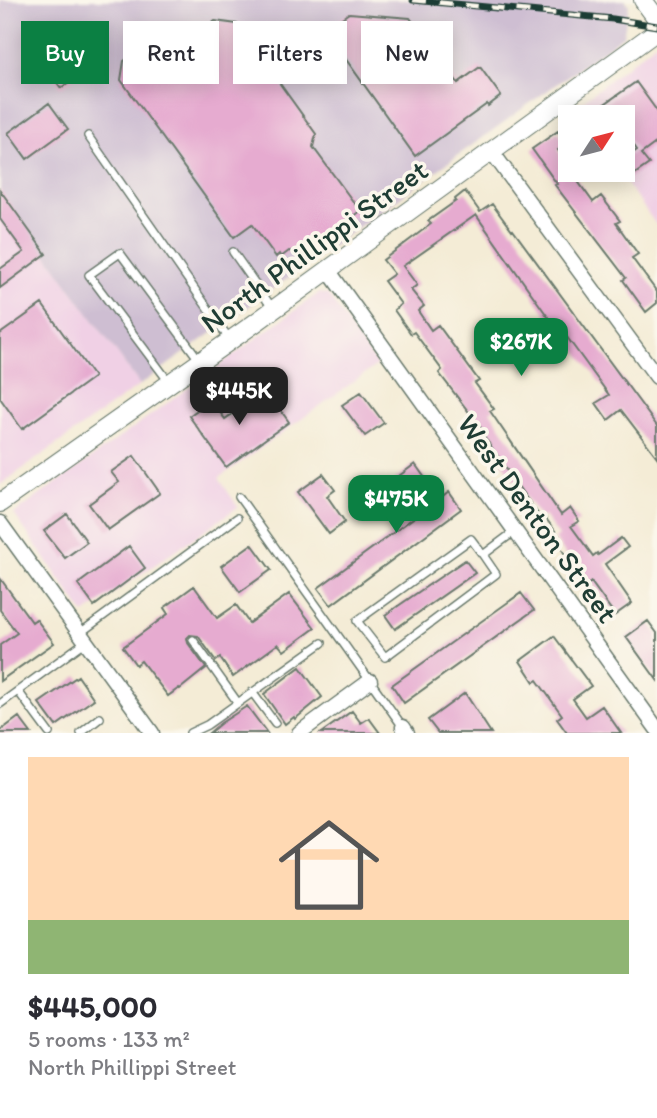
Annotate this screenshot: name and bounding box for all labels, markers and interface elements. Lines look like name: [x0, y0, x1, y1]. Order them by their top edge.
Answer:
chip: Buy: [21, 21, 109, 84]
chip: Rent: [123, 21, 219, 84]
chip: Filters: [233, 21, 347, 84]
chip: New: [361, 21, 453, 84]
north arrow: [558, 105, 635, 182]
map controls: [558, 105, 635, 182]
street label: North Phillippi Street: [193, 151, 435, 341]
pin: $267K: [472, 318, 570, 378]
text: $267K: [490, 327, 552, 355]
pin: $445K: [190, 368, 288, 427]
text: $445K: [206, 376, 272, 404]
street label: West Denton Street: [450, 406, 626, 630]
pin: $475K: [347, 476, 445, 535]
text: $475K: [364, 484, 428, 512]
icon: home: [266, 802, 392, 928]
text: $445,000: [28, 988, 158, 1025]
text: 5 rooms · 133 m²: [28, 1025, 190, 1053]
text: North Phillippi Street: [28, 1053, 236, 1081]

